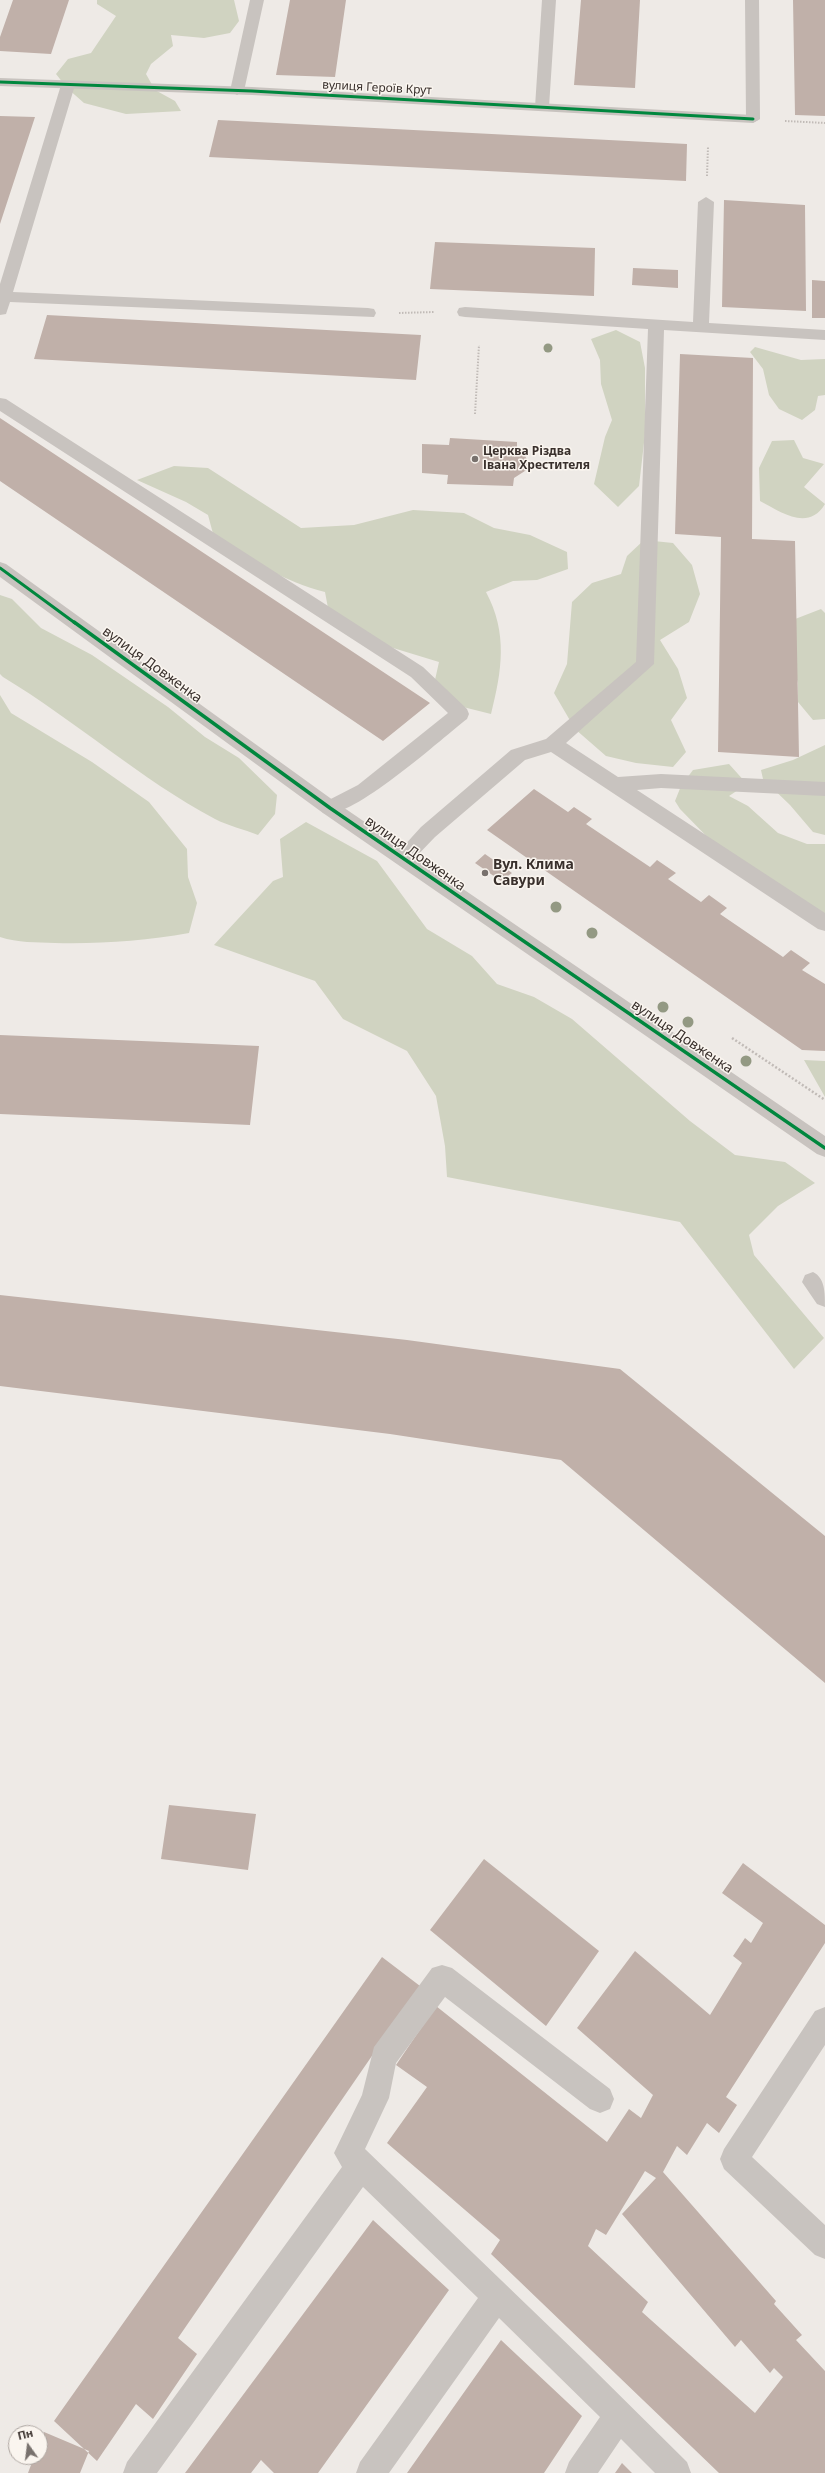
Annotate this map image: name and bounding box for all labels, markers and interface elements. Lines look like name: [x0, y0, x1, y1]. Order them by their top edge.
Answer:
street label: вулиця Героїв Крут: [322, 78, 432, 98]
place label: Церква Різдва Івана Хрестителя: [483, 445, 590, 473]
marker: Церква Різдва Івана Хрестителя: [470, 454, 480, 464]
street label: вулиця Довженка: [99, 623, 205, 707]
street label: вулиця Довженка: [361, 813, 469, 895]
place label: Вул. Клима Савури: [493, 857, 574, 890]
marker: Вул. Клима Савури: [480, 868, 490, 878]
street label: вулиця Довженка: [628, 997, 736, 1077]
north arrow: [8, 2425, 48, 2465]
text: Пн: [16, 2425, 35, 2443]

